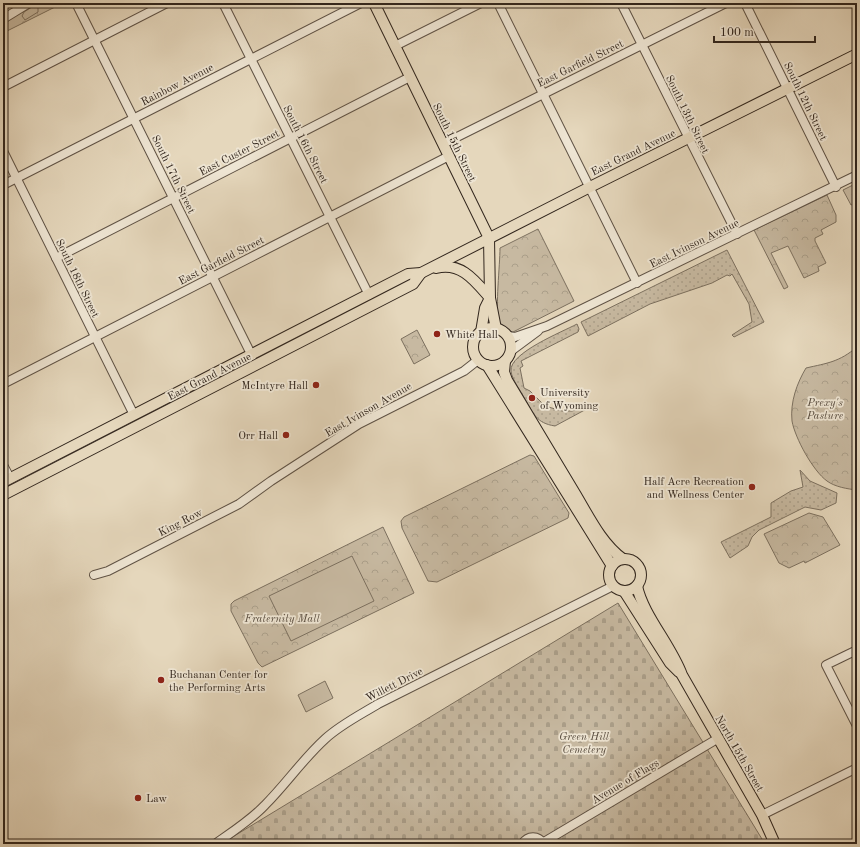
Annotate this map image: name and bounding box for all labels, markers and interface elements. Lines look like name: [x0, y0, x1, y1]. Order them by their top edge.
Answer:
scale bar: [714, 18, 815, 44]
text: 100 m: [720, 27, 754, 39]
street label: East Garfield Street: [536, 39, 626, 90]
street label: South 12th Street: [781, 61, 828, 143]
street label: Rainbow Avenue: [140, 62, 216, 108]
street label: South 13th Street: [663, 74, 710, 156]
street label: South 15th Street: [430, 102, 477, 184]
street label: South 16th Street: [280, 104, 329, 186]
street label: East Custer Street: [198, 128, 282, 178]
street label: East Grand Avenue: [590, 128, 678, 179]
street label: South 17th Street: [149, 134, 196, 216]
street label: East Ivinson Avenue: [648, 218, 741, 271]
street label: East Garfield Street: [177, 235, 266, 288]
street label: South 18th Street: [53, 238, 100, 320]
marker: White Hall: [432, 329, 442, 339]
place label: White Hall: [445, 330, 498, 341]
street label: East Grand Avenue: [166, 351, 253, 403]
marker: McIntyre Hall: [311, 380, 321, 390]
place label: McIntyre Hall: [241, 381, 308, 392]
street label: East Ivinson Avenue: [324, 381, 414, 440]
place label: University of Wyoming: [540, 388, 598, 412]
marker: University of Wyoming: [527, 393, 537, 403]
park label: Prexy's Pasture: [806, 398, 844, 422]
marker: Orr Hall: [281, 430, 291, 440]
place label: Orr Hall: [238, 431, 278, 442]
place label: Half Acre Recreation and Wellness Center: [643, 477, 744, 501]
marker: Half Acre Recreation and Wellness Center: [747, 482, 757, 492]
street label: King Row: [157, 507, 205, 539]
park label: Fraternity Mall: [243, 614, 320, 625]
street label: Willett Drive: [364, 666, 425, 704]
place label: Buchanan Center for the Performing Arts: [169, 670, 268, 694]
marker: Buchanan Center for the Performing Arts: [156, 675, 166, 685]
street label: North 15th Street: [712, 714, 765, 794]
park label: Green Hill Cemetery: [559, 732, 610, 756]
street label: Avenue of Flags: [590, 758, 662, 807]
marker: Law: [133, 793, 143, 803]
place label: Law: [146, 794, 168, 805]

